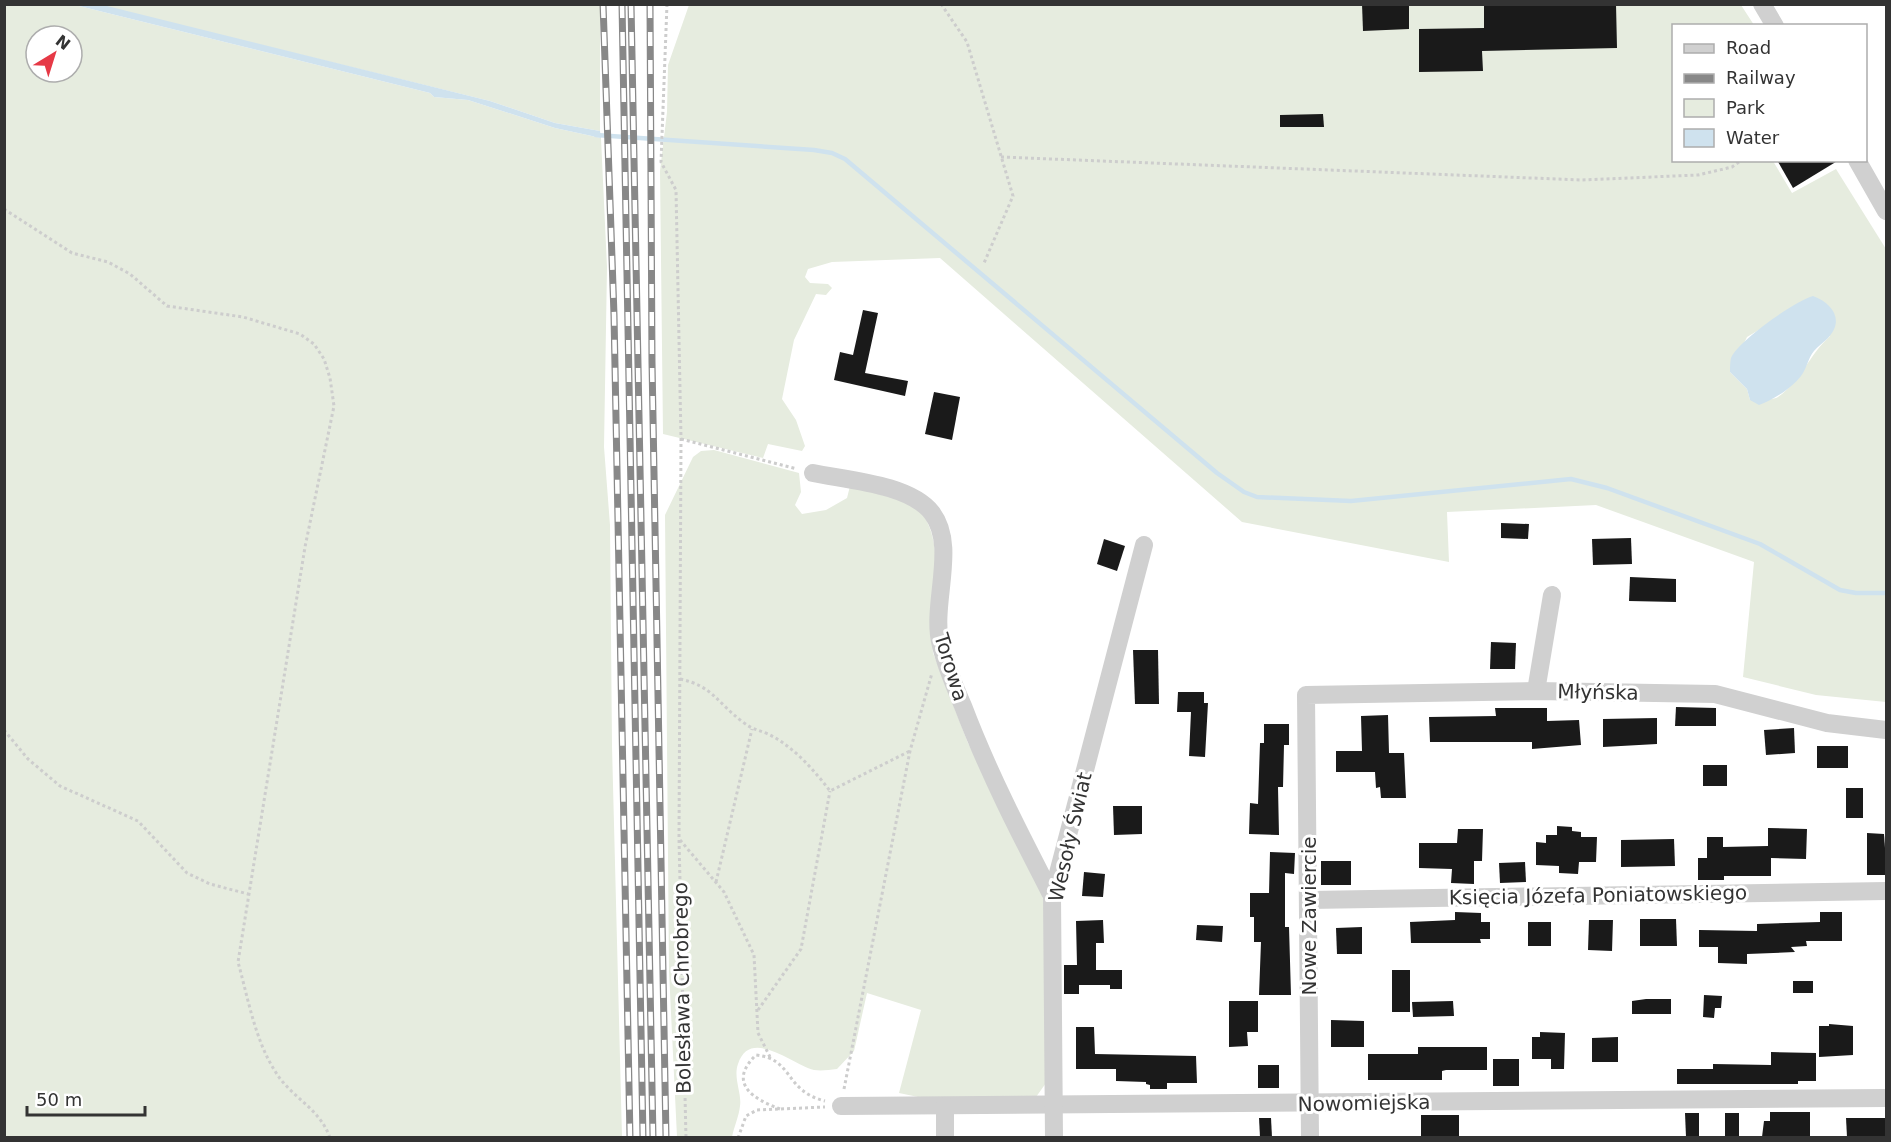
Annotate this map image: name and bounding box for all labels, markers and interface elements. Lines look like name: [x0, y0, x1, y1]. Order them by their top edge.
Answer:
north arrow: [24, 24, 84, 84]
legend: [1672, 24, 1867, 162]
text: N: [52, 31, 74, 54]
text: Road: [1726, 37, 1771, 58]
text: Railway: [1726, 67, 1796, 88]
text: Park: [1726, 97, 1765, 118]
text: Water: [1726, 127, 1780, 148]
street label: Torowa: [929, 629, 973, 704]
street label: Młyńska: [1557, 679, 1639, 705]
street label: Wesoły Świat: [1043, 770, 1097, 904]
street label: Nowe Zawiercie: [1297, 836, 1321, 996]
street label: Księcia Józefa Poniatowskiego: [1449, 880, 1747, 910]
street label: Bolesława Chrobrego: [668, 882, 696, 1094]
scale bar: [27, 1079, 146, 1117]
text: 50 m: [36, 1089, 82, 1110]
street label: Nowomiejska: [1297, 1090, 1431, 1116]

